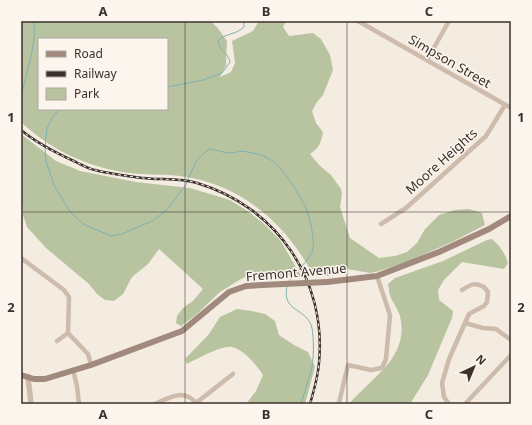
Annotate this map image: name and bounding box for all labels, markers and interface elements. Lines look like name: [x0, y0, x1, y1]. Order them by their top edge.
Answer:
text: A: [99, 2, 108, 20]
text: B: [262, 2, 270, 20]
text: C: [425, 2, 433, 20]
street label: Simpson Street: [405, 30, 495, 92]
legend: [38, 38, 168, 110]
text: Road: [74, 45, 103, 62]
text: Railway: [74, 65, 118, 82]
text: Park: [74, 85, 100, 102]
text: 1: [7, 108, 15, 126]
text: 1: [517, 108, 525, 126]
street label: Moore Heights: [401, 124, 481, 198]
street label: Fremont Avenue: [245, 259, 347, 285]
text: 2: [7, 298, 15, 316]
text: 2: [517, 298, 525, 316]
north arrow: [454, 347, 494, 387]
text: N: [473, 351, 490, 368]
text: A: [99, 405, 108, 423]
text: B: [262, 405, 270, 423]
text: C: [425, 405, 433, 423]

